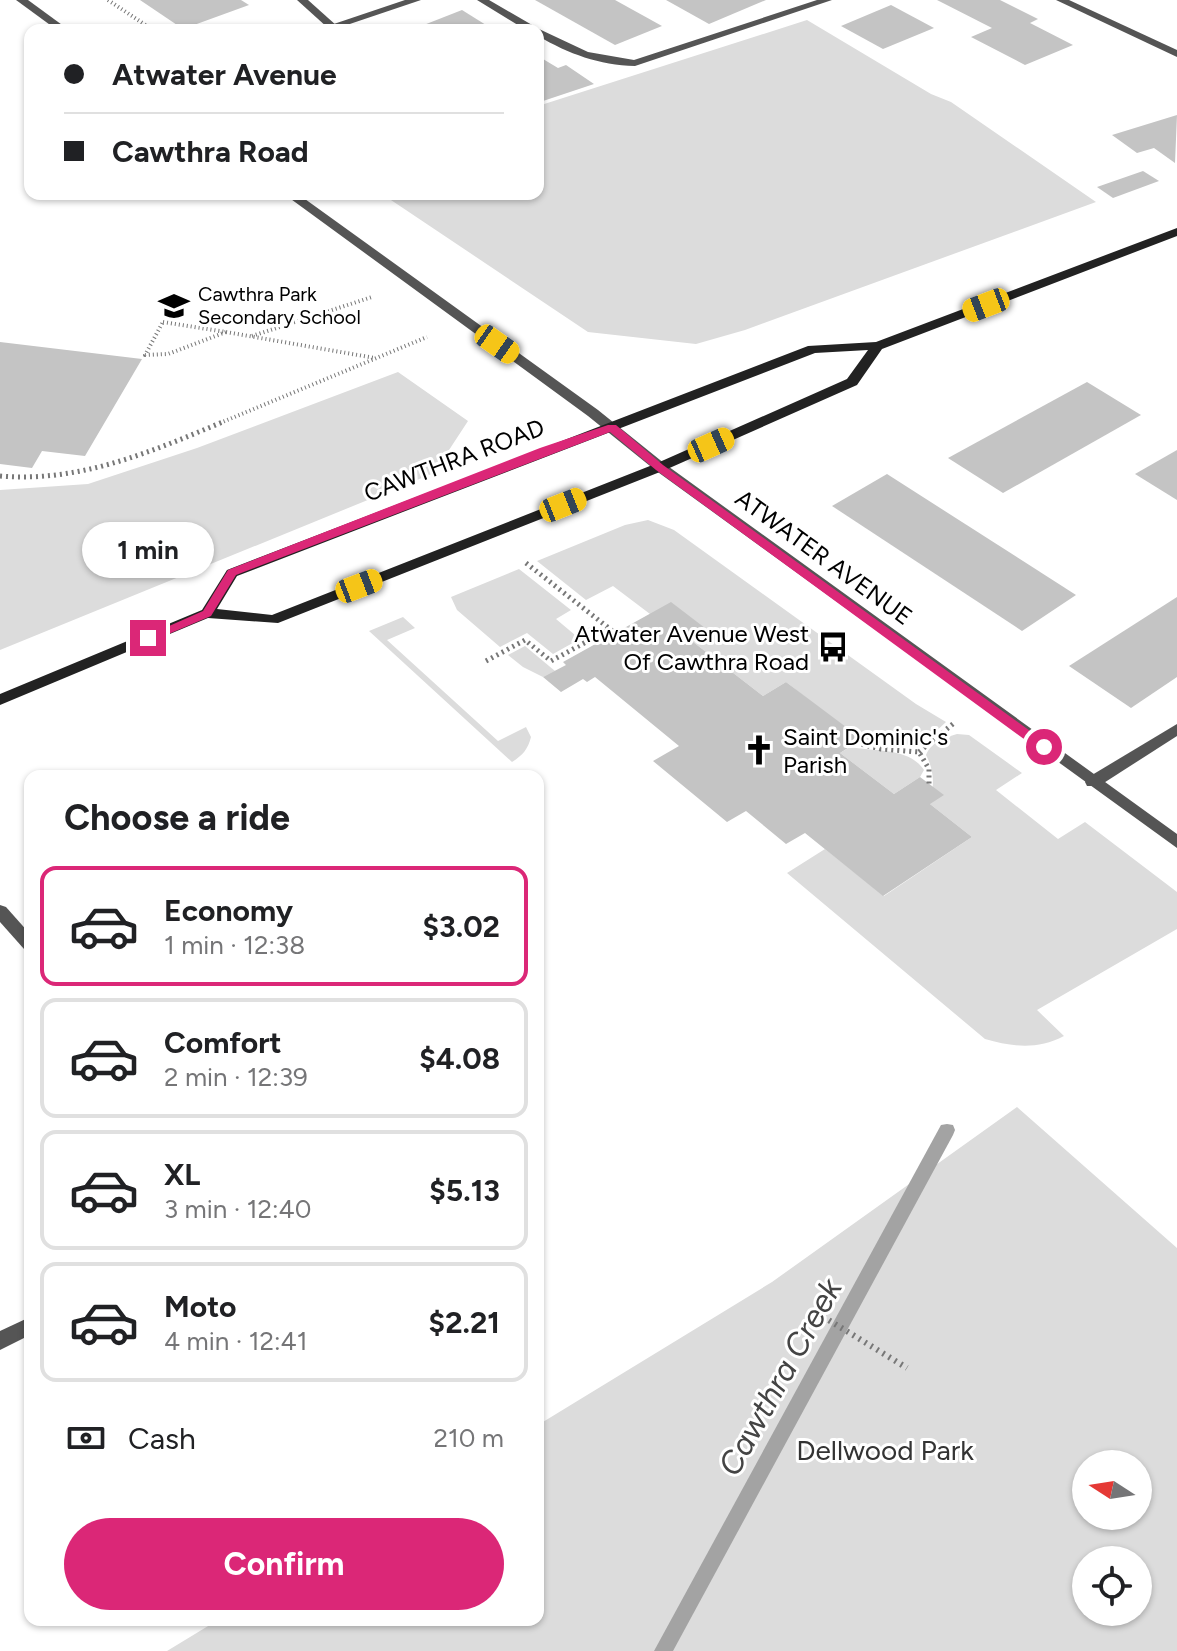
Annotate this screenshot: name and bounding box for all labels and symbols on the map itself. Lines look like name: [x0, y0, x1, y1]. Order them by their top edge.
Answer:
place label: Cawthra Park Secondary School: [198, 282, 361, 329]
car: [959, 285, 1013, 325]
school or university icon: Cawthra Park Secondary School: [157, 289, 191, 323]
car: [470, 320, 524, 368]
street label: CAWTHRA ROAD: [360, 412, 548, 508]
car: [684, 424, 738, 466]
street label: ATWATER AVENUE: [730, 483, 918, 631]
car: [536, 485, 590, 525]
callout: 1 min: [82, 522, 214, 578]
car: [332, 566, 386, 606]
place label: Atwater Avenue West Of Cawthra Road: [574, 619, 809, 676]
route end: [130, 620, 166, 656]
bus stop icon: Atwater Avenue West Of Cawthra Road: [816, 630, 850, 664]
place label: Saint Dominic's Parish: [783, 722, 948, 779]
route start: [1026, 729, 1062, 765]
church icon: Saint Dominic's Parish: [742, 733, 776, 767]
water label: Cawthra Creek: [710, 1271, 851, 1482]
park label: Dellwood Park: [796, 1433, 974, 1467]
north arrow: [1072, 1450, 1152, 1530]

